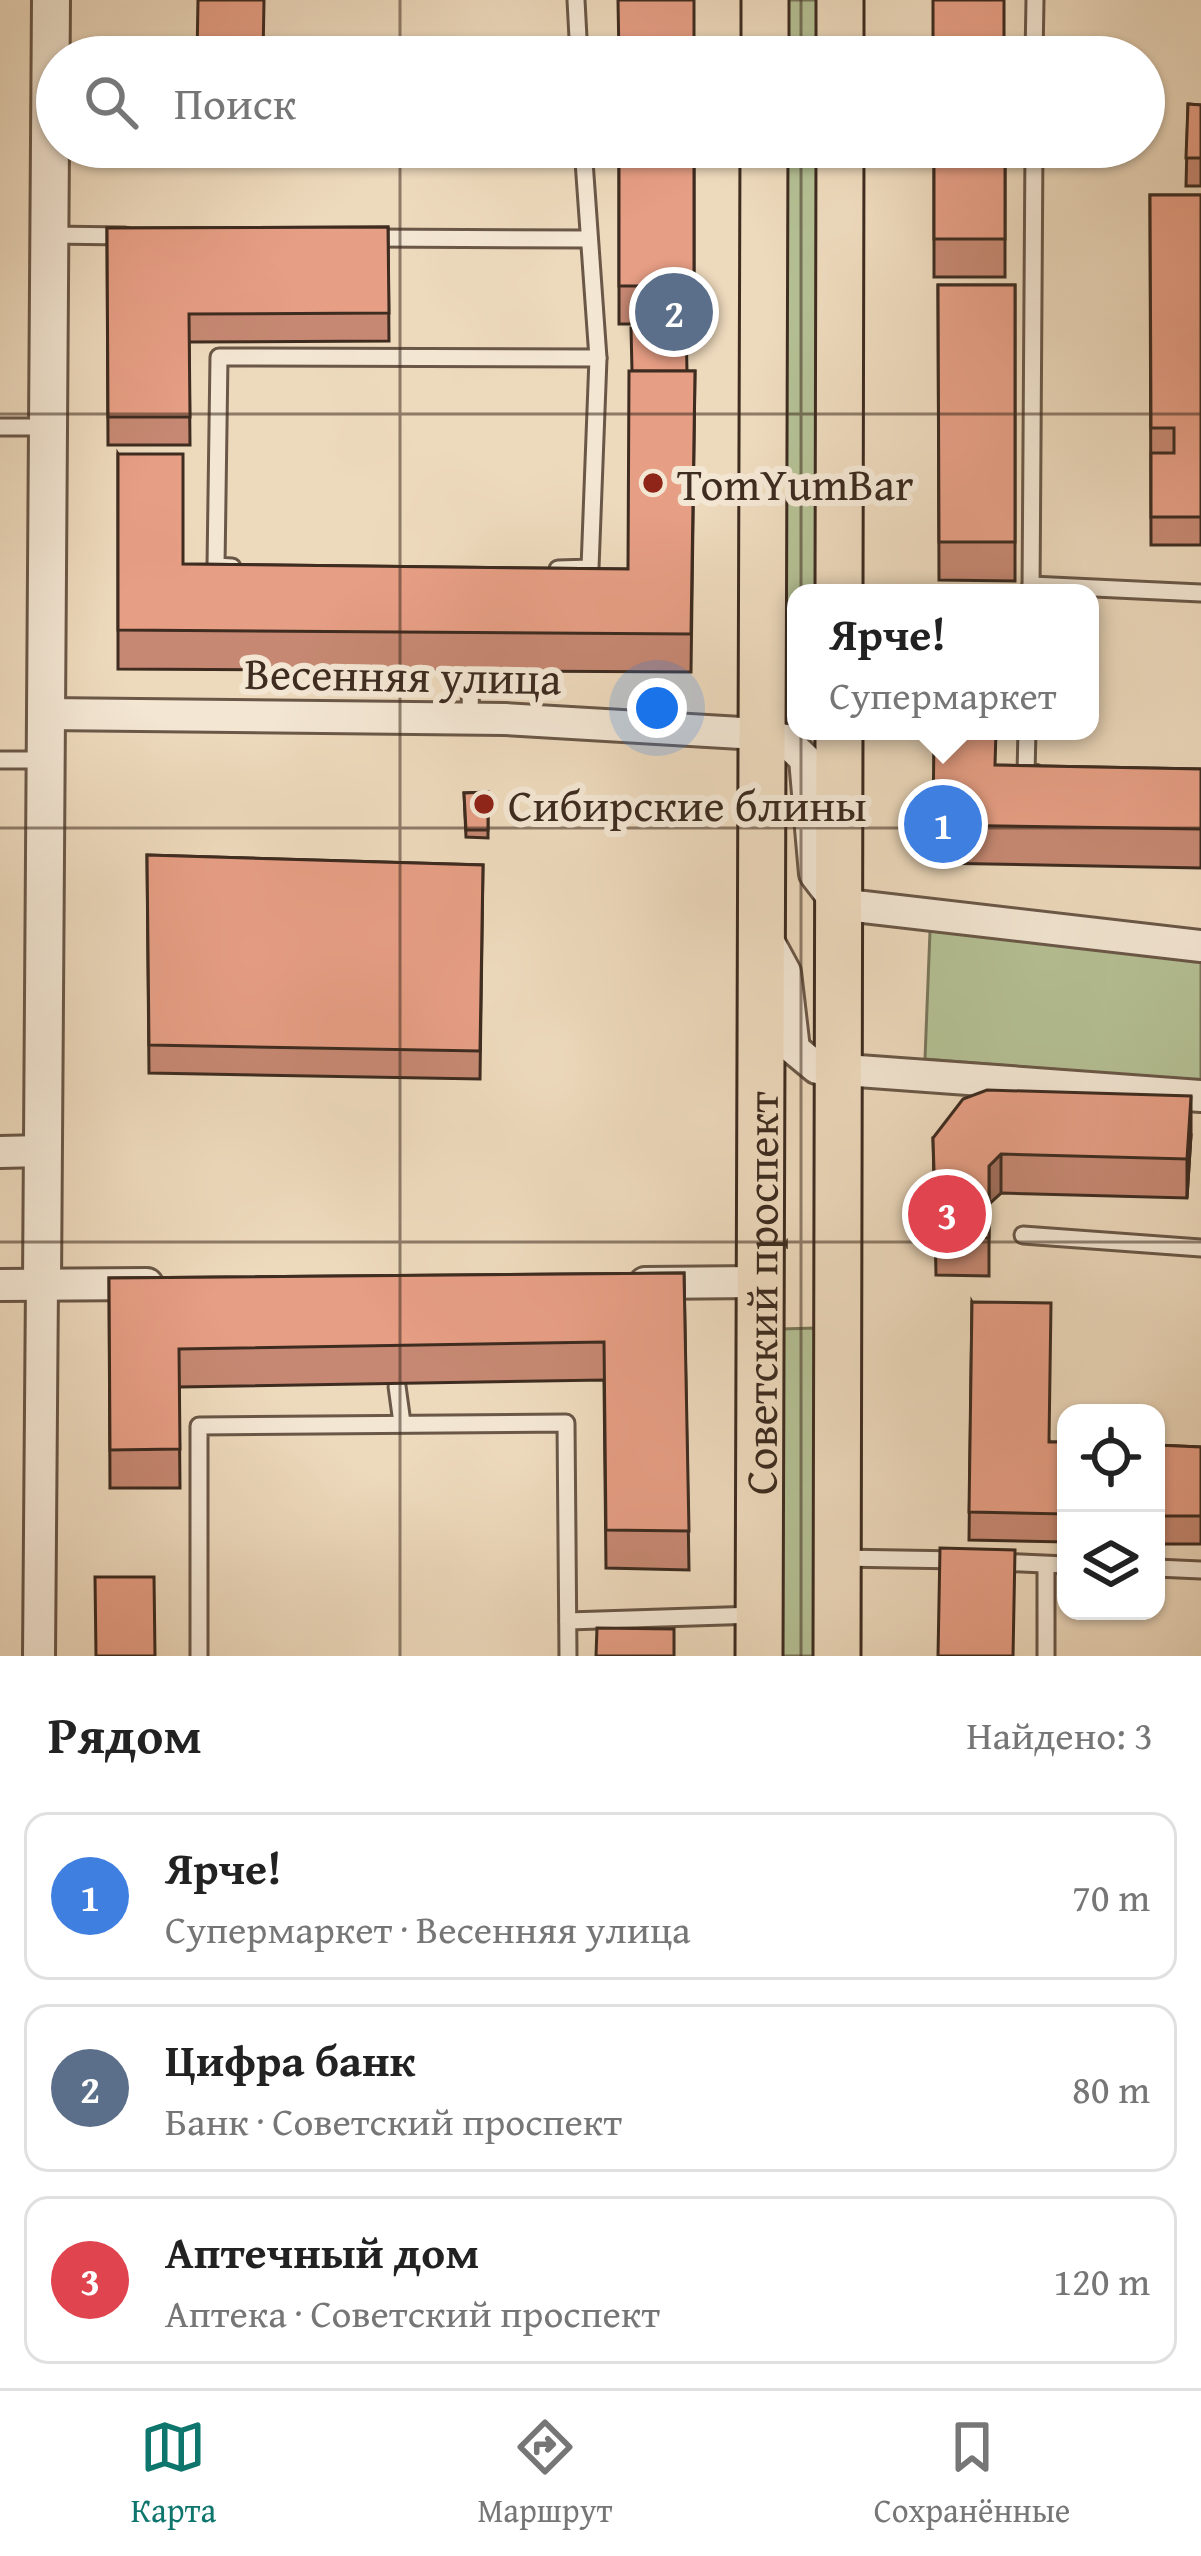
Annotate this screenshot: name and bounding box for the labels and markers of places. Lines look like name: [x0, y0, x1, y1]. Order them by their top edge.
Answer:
pin: 2: [635, 267, 713, 357]
place label: TomYumBar: [677, 451, 914, 516]
marker: TomYumBar: [640, 470, 666, 496]
place label: Сибирские блины: [508, 772, 867, 837]
pin: 1: [904, 779, 982, 869]
marker: Сибирские блины: [471, 791, 497, 817]
pin: 3: [908, 1169, 986, 1259]

